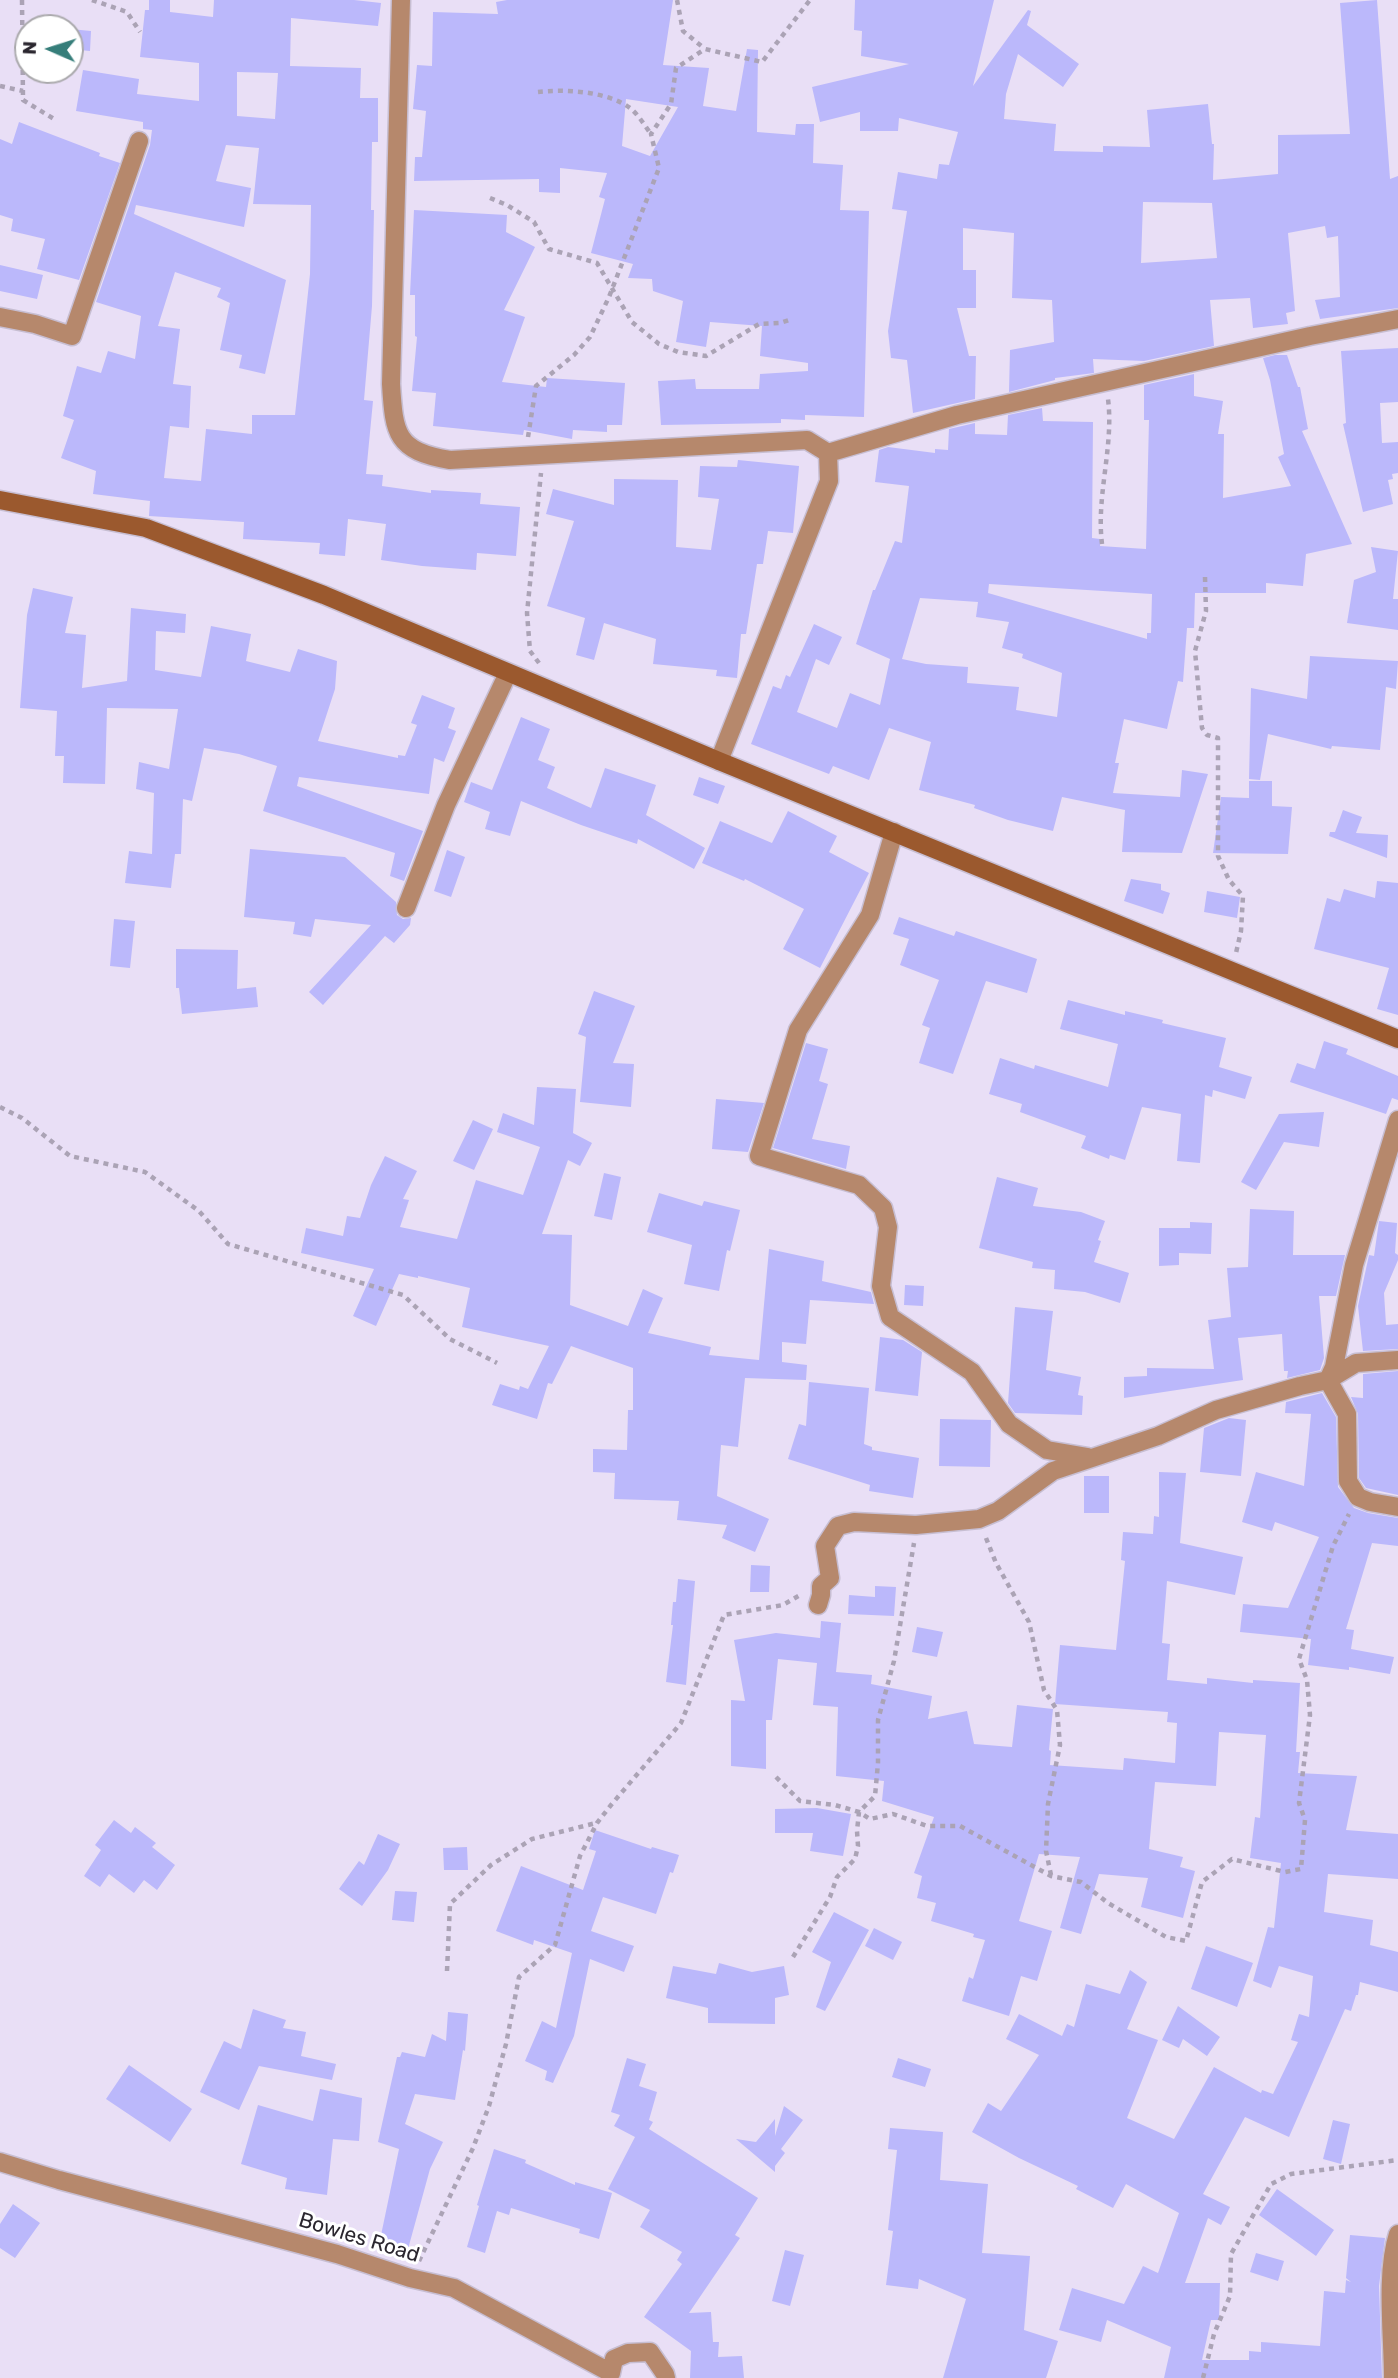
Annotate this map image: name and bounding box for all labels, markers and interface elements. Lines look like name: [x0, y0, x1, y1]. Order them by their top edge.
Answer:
north arrow: [14, 14, 84, 84]
text: N: [18, 41, 41, 55]
street label: Bowles Road: [295, 2208, 423, 2268]

